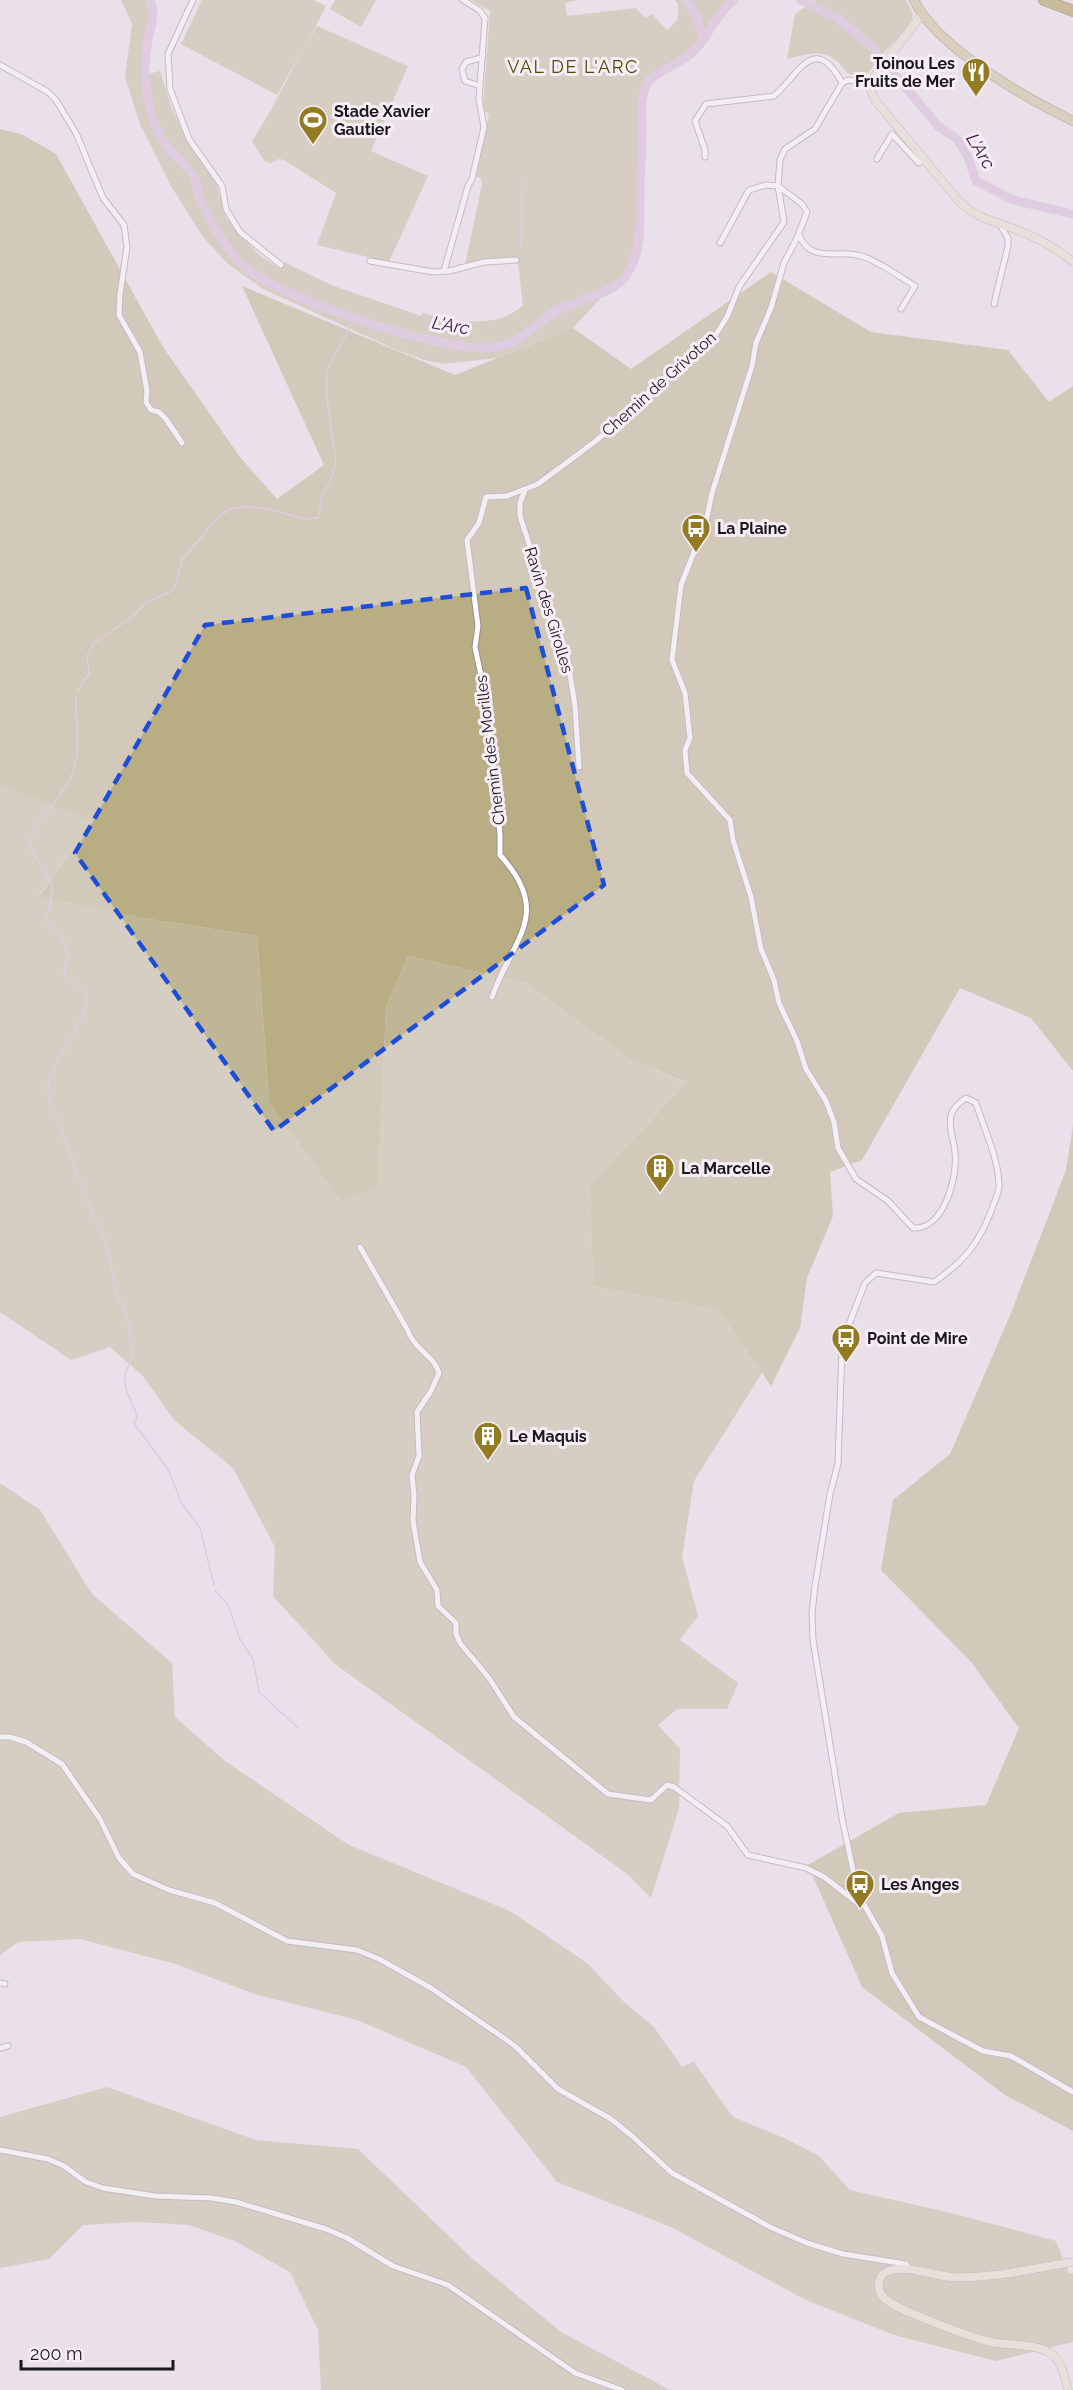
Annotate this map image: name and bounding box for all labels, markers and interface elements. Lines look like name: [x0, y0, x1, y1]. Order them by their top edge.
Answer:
place label: Toinou Les Fruits de Mer: [855, 54, 955, 91]
district label: VAL DE L'ARC: [507, 56, 639, 77]
restaurant icon: Toinou Les Fruits de Mer: [960, 56, 992, 98]
place label: Stade Xavier Gautier: [334, 102, 430, 139]
sports icon: Stade Xavier Gautier: [297, 104, 329, 146]
water label: L'Arc: [962, 129, 1000, 173]
water label: L'Arc: [431, 311, 472, 339]
street label: Chemin de Grivoton: [598, 328, 720, 440]
bus stop icon: La Plaine: [680, 512, 712, 554]
place label: La Plaine: [717, 519, 787, 538]
street label: Ravin des Girolles: [521, 545, 577, 676]
street label: Chemin des Morilles: [471, 674, 509, 826]
building icon: La Marcelle: [644, 1152, 676, 1194]
place label: La Marcelle: [681, 1159, 771, 1178]
bus stop icon: Point de Mire: [830, 1322, 862, 1364]
place label: Point de Mire: [867, 1329, 968, 1348]
building icon: Le Maquis: [472, 1420, 504, 1462]
place label: Le Maquis: [509, 1427, 587, 1446]
bus stop icon: Les Anges: [844, 1868, 876, 1910]
place label: Les Anges: [881, 1875, 959, 1894]
scale bar: [21, 2333, 172, 2371]
text: 200 m: [30, 2343, 83, 2364]

